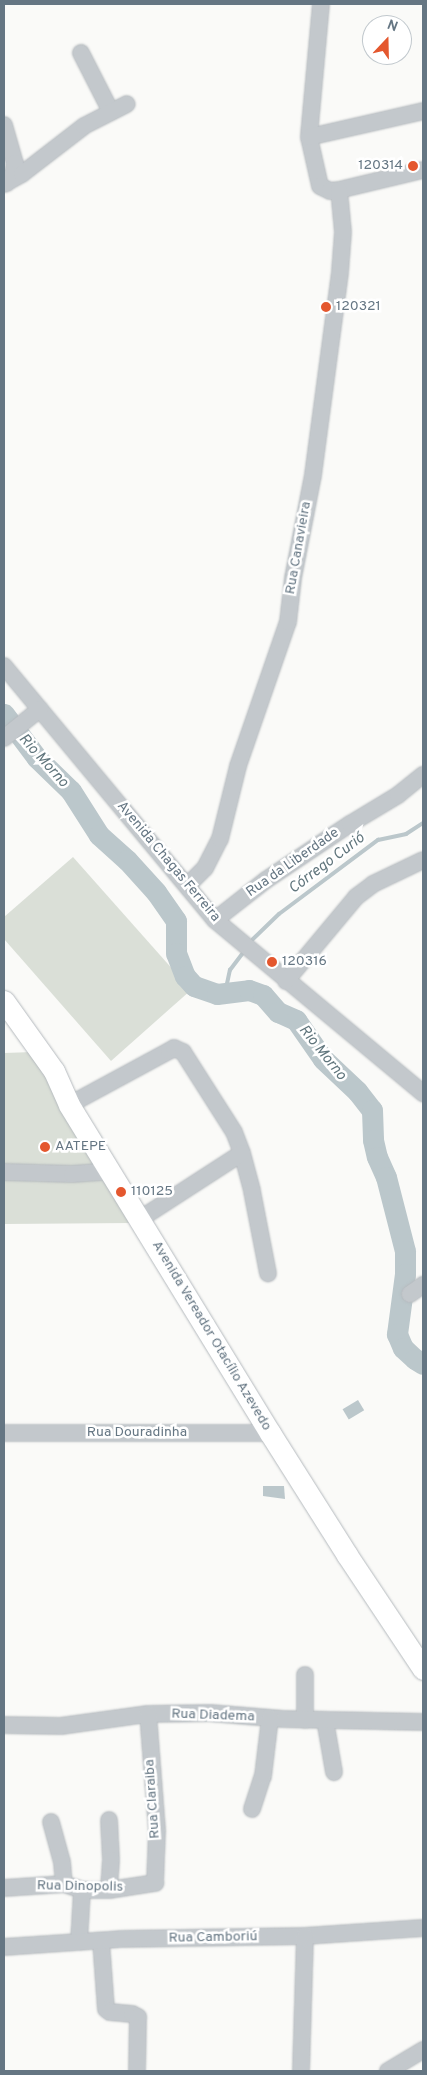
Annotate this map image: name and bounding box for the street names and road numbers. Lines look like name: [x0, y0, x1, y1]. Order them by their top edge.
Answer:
street label: Rua Canavieira: [283, 500, 315, 596]
street label: Avenida Chagas Ferreira: [113, 798, 223, 926]
street label: Rua da Liberdade: [243, 825, 343, 901]
street label: Avenida Vereador Otacílio Azevedo: [147, 1238, 275, 1434]
street label: Rua Douradinha: [87, 1425, 187, 1441]
street label: Rua Diadema: [171, 1706, 255, 1726]
street label: Rua Claraiba: [142, 1759, 164, 1839]
street label: Rua Dinopolis: [37, 1878, 123, 1896]
street label: Rua Camboriú: [168, 1929, 258, 1947]

